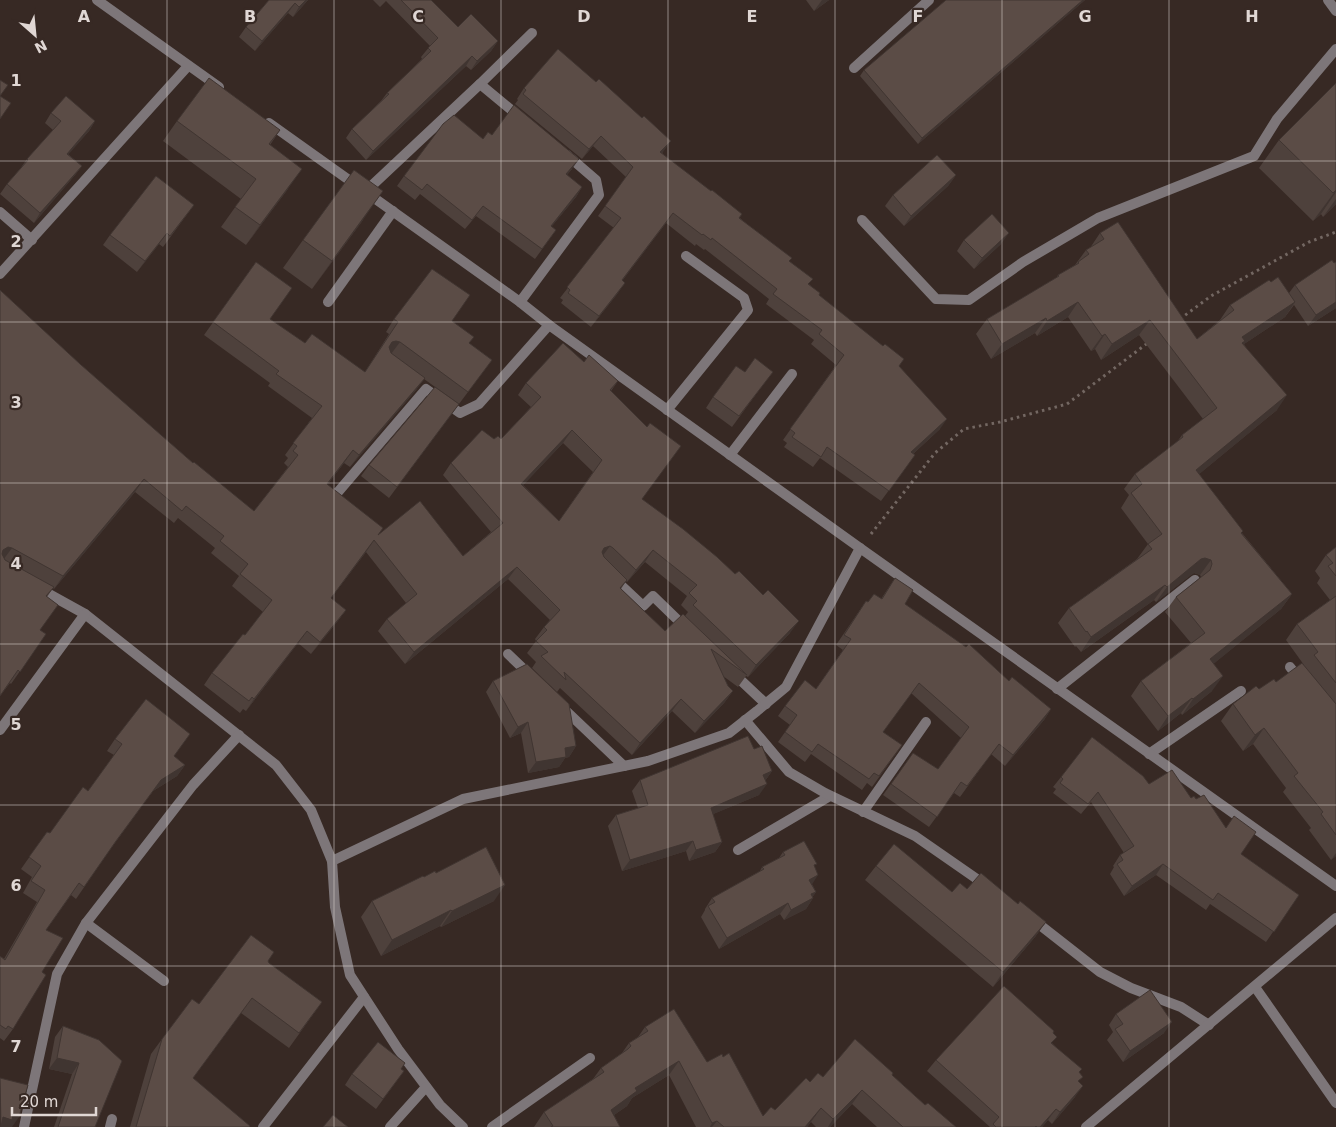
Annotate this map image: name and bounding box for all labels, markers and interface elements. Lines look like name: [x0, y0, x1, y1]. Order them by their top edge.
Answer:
text: A: [78, 7, 91, 26]
text: B: [244, 7, 256, 26]
text: C: [412, 7, 424, 26]
text: D: [577, 7, 591, 26]
text: E: [747, 7, 757, 26]
text: F: [913, 7, 923, 26]
text: G: [1078, 7, 1092, 26]
text: H: [1245, 7, 1259, 26]
north arrow: [10, 10, 60, 60]
text: N: [32, 37, 50, 56]
text: 1: [10, 71, 22, 90]
text: 2: [10, 232, 22, 251]
text: 3: [10, 393, 22, 412]
text: 4: [10, 554, 22, 573]
text: 5: [10, 715, 22, 734]
text: 6: [10, 876, 22, 895]
text: 7: [10, 1037, 22, 1056]
scale bar: [12, 1084, 96, 1116]
text: 20 m: [20, 1093, 58, 1111]

